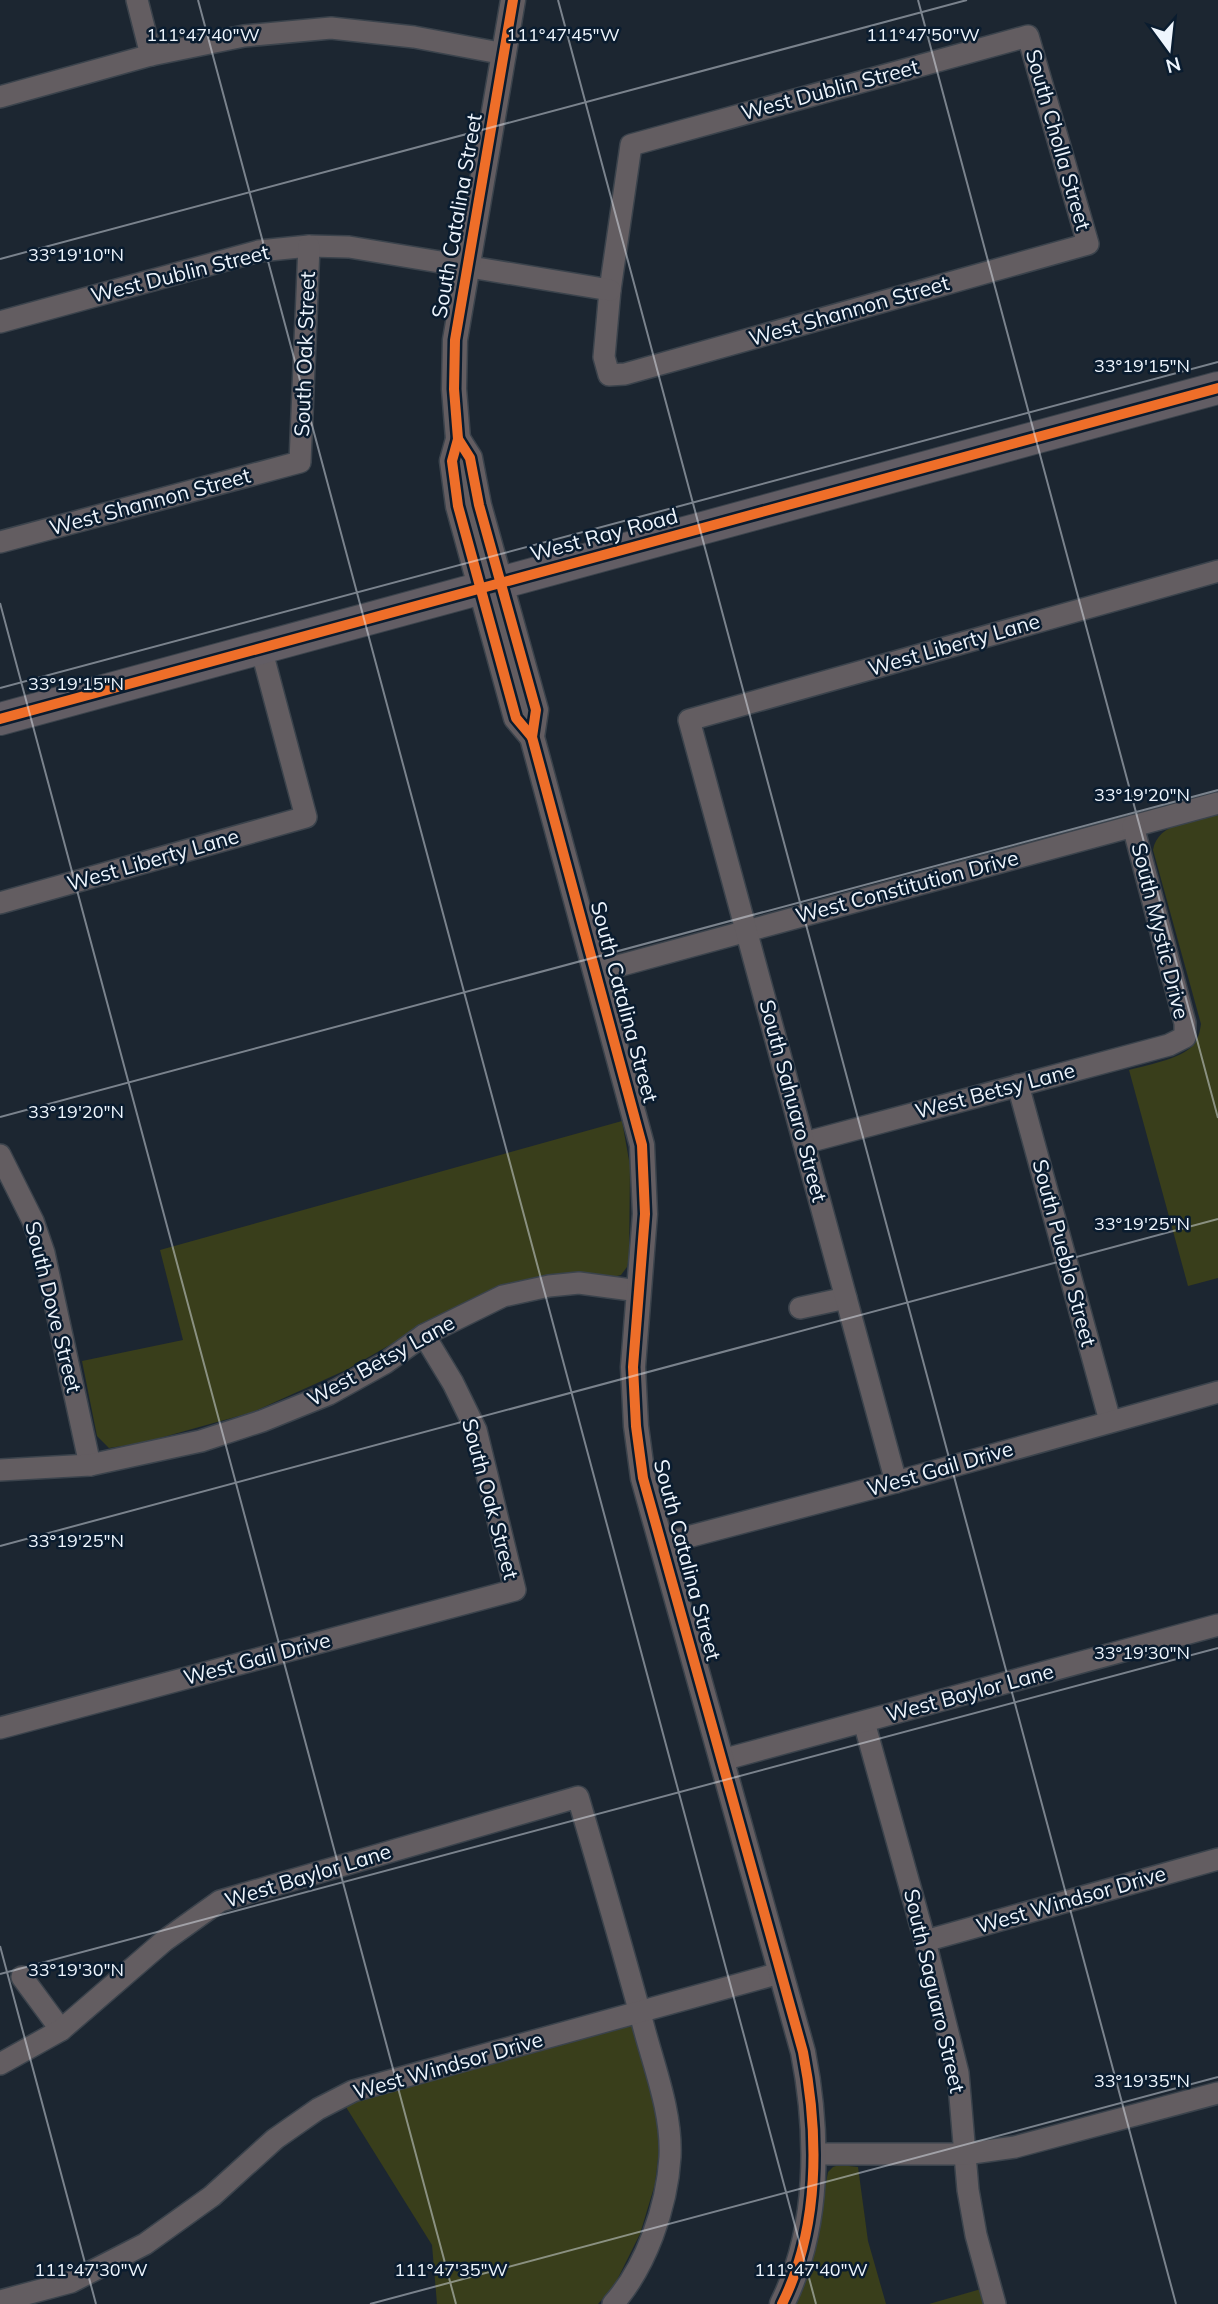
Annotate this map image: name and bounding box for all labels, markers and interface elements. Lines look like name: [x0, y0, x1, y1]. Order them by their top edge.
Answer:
north arrow: [1134, 14, 1204, 84]
text: 111°47'40"W: [146, 23, 260, 46]
text: 111°47'45"W: [506, 23, 620, 46]
text: 111°47'50"W: [866, 23, 980, 46]
street label: South Cholla Street: [1021, 46, 1097, 233]
text: N: [1163, 52, 1183, 79]
street label: West Dublin Street: [738, 53, 921, 125]
street label: South Catalina Street: [425, 111, 487, 320]
street label: West Dublin Street: [88, 238, 272, 308]
text: 33°19'10"N: [28, 243, 124, 266]
street label: West Shannon Street: [746, 269, 952, 351]
street label: South Oak Street: [288, 271, 320, 437]
text: 33°19'15"N: [1094, 354, 1190, 377]
street label: West Shannon Street: [46, 462, 253, 540]
street label: West Ray Road: [527, 502, 680, 566]
street label: West Liberty Lane: [865, 607, 1042, 681]
text: 33°19'15"N: [28, 672, 124, 695]
text: 33°19'20"N: [1094, 783, 1190, 806]
street label: West Liberty Lane: [64, 822, 241, 896]
street label: South Mystic Drive: [1127, 840, 1195, 1022]
street label: West Constitution Drive: [792, 844, 1021, 928]
street label: South Catalina Street: [586, 898, 664, 1105]
street label: South Sahuaro Street: [754, 997, 833, 1205]
street label: West Betsy Lane: [912, 1056, 1077, 1124]
text: 33°19'20"N: [28, 1100, 124, 1123]
street label: South Pueblo Street: [1027, 1156, 1102, 1349]
text: 33°19'25"N: [1094, 1212, 1190, 1235]
street label: South Dove Street: [20, 1218, 88, 1395]
street label: West Betsy Lane: [302, 1309, 459, 1411]
street label: South Oak Street: [457, 1415, 525, 1582]
street label: West Gail Drive: [864, 1435, 1016, 1501]
street label: South Catalina Street: [649, 1456, 727, 1663]
text: 33°19'25"N: [28, 1529, 124, 1552]
street label: West Gail Drive: [181, 1626, 333, 1690]
text: 33°19'30"N: [1094, 1641, 1190, 1664]
street label: West Baylor Lane: [883, 1657, 1056, 1727]
street label: West Baylor Lane: [221, 1837, 394, 1913]
street label: West Windsor Drive: [973, 1860, 1169, 1939]
street label: South Saguaro Street: [899, 1886, 971, 2095]
text: 33°19'30"N: [28, 1958, 124, 1981]
street label: West Windsor Drive: [350, 2026, 546, 2105]
text: 33°19'35"N: [1094, 2069, 1190, 2092]
text: 111°47'30"W: [34, 2258, 148, 2281]
text: 111°47'35"W: [394, 2258, 508, 2281]
text: 111°47'40"W: [754, 2258, 868, 2281]

